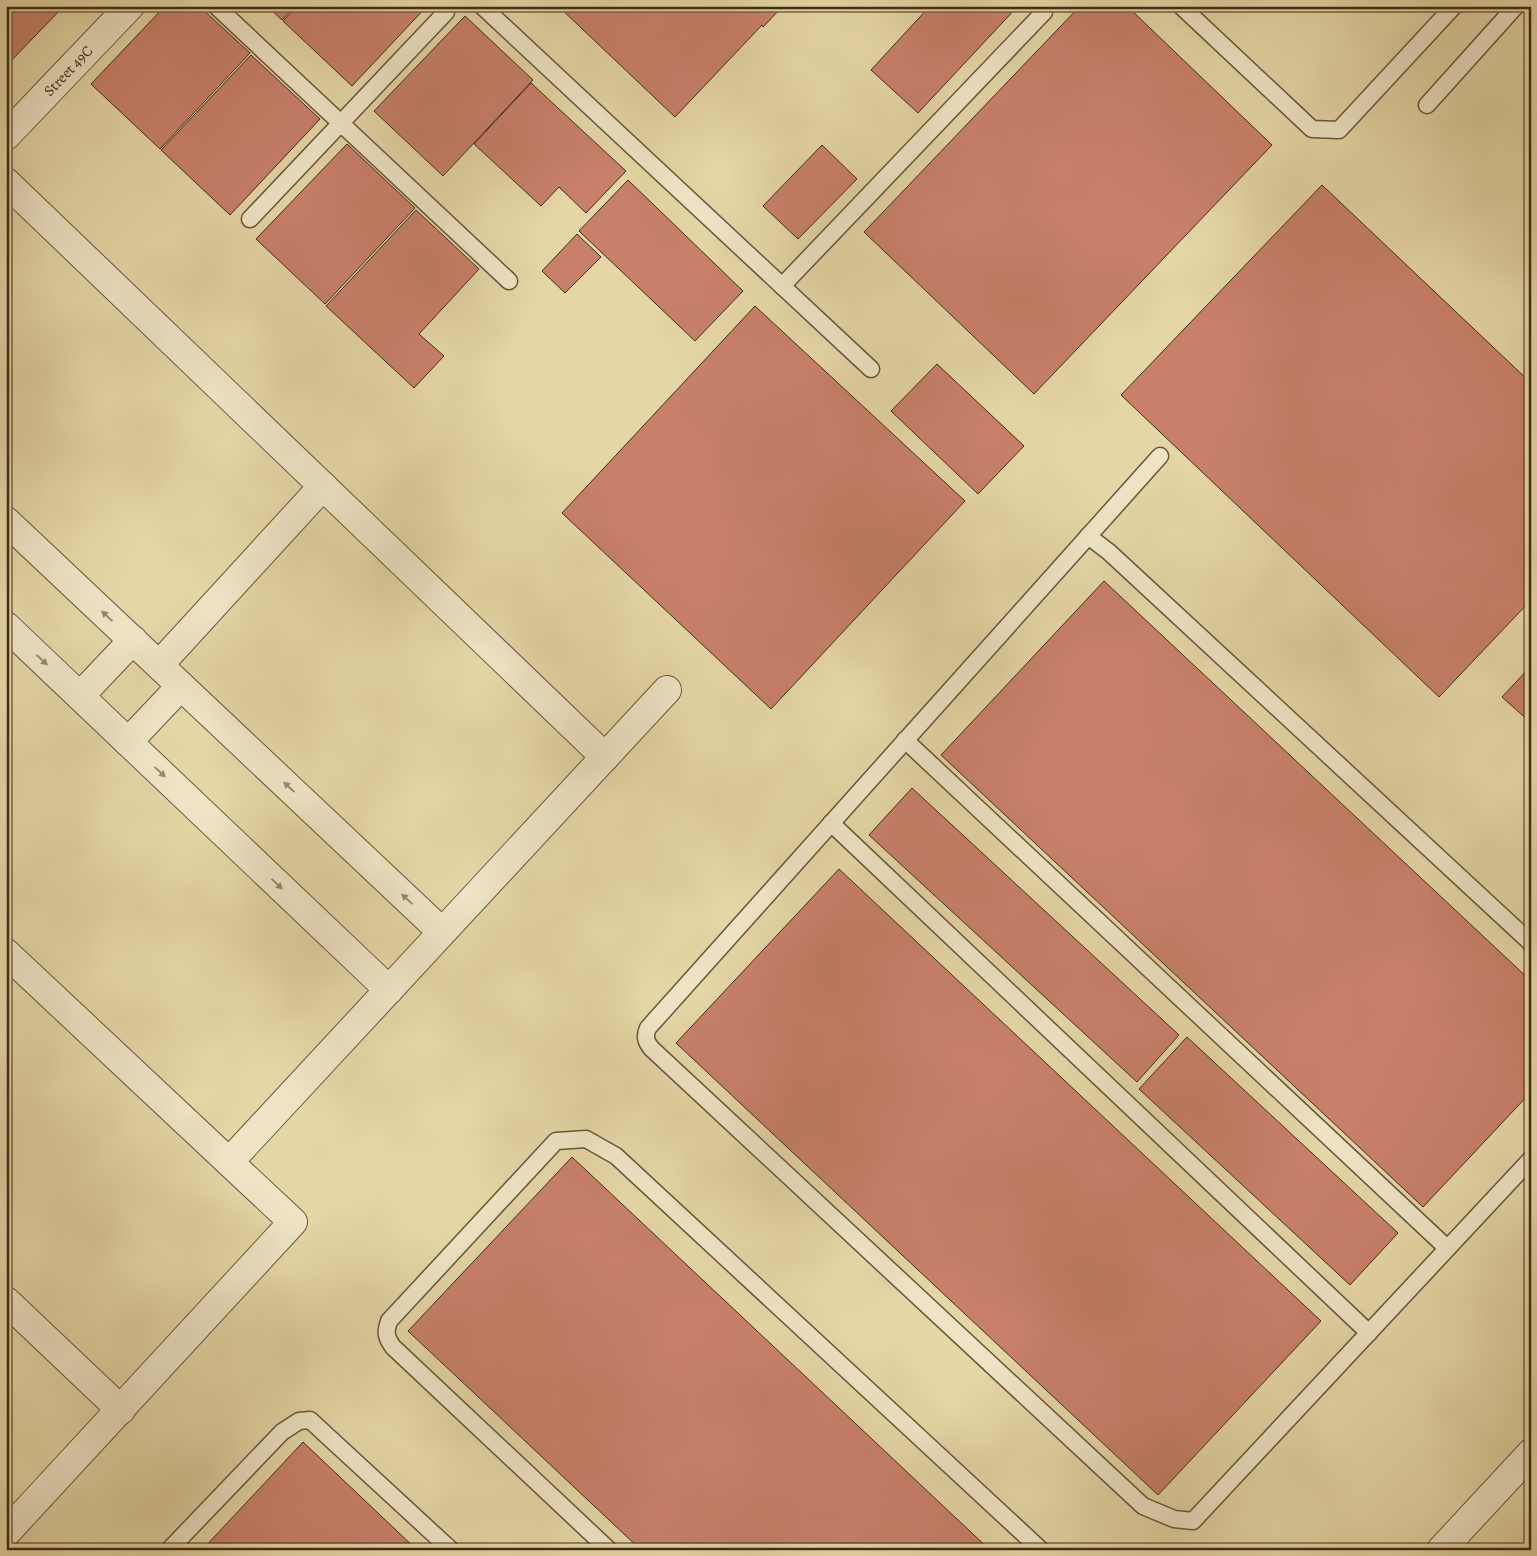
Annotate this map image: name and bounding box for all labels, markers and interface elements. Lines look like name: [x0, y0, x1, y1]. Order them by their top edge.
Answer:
street label: Street 49C: [39, 41, 97, 101]
one-way arrow: [101, 610, 113, 622]
one-way arrow: [35, 654, 47, 666]
one-way arrow: [153, 766, 165, 778]
one-way arrow: [283, 781, 295, 793]
one-way arrow: [271, 878, 283, 890]
one-way arrow: [401, 893, 413, 905]

